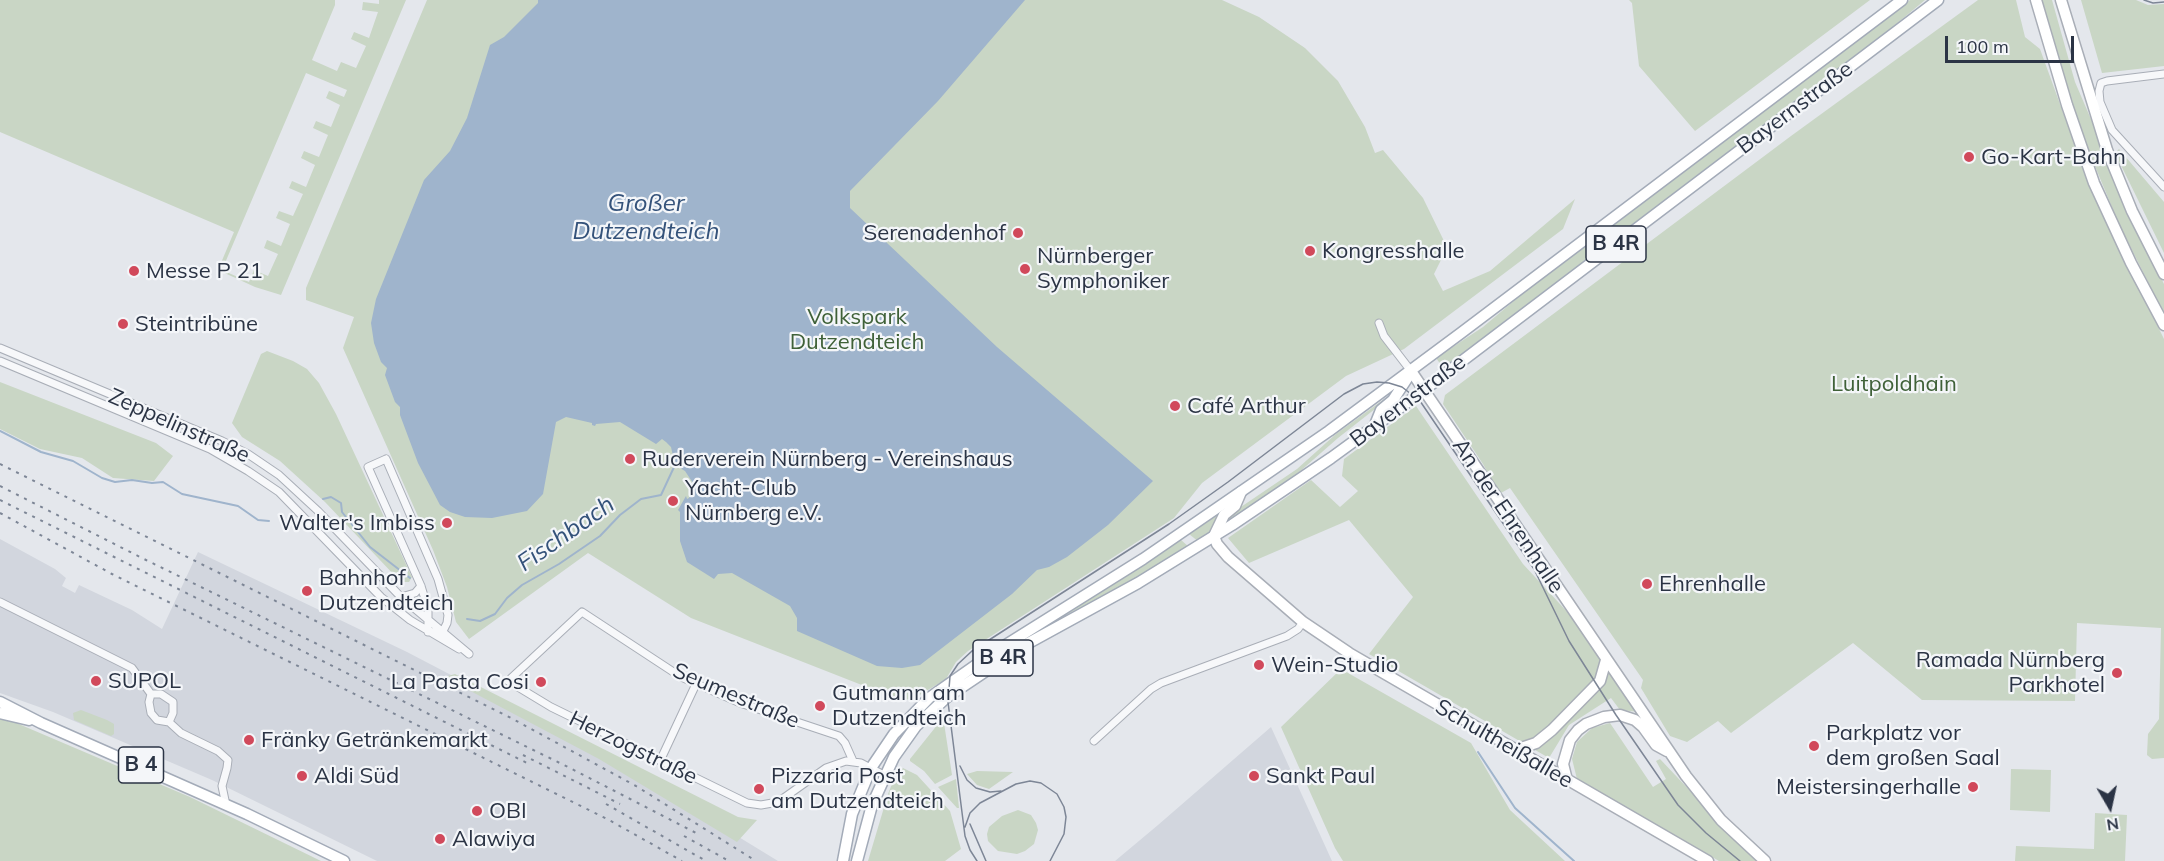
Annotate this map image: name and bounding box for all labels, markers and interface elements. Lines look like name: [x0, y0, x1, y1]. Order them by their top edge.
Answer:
scale bar: [1948, 24, 2077, 62]
text: 100 m: [1956, 35, 2009, 58]
street label: Bayernstraße: [1732, 56, 1858, 160]
place label: Go-Kart-Bahn: [1981, 144, 2126, 170]
marker: Go-Kart-Bahn: [1962, 150, 1976, 164]
water label: Großer Dutzendteich: [573, 190, 719, 246]
place label: Serenadenhof: [864, 220, 1006, 246]
marker: Serenadenhof: [1011, 226, 1025, 240]
road number: B 4R: [1586, 226, 1646, 262]
place label: Kongresshalle: [1322, 238, 1465, 264]
place label: Nürnberger Symphoniker: [1037, 243, 1169, 294]
marker: Kongresshalle: [1303, 244, 1317, 258]
place label: Messe P 21: [146, 258, 263, 284]
marker: Nürnberger Symphoniker: [1018, 262, 1032, 276]
marker: Messe P 21: [127, 264, 141, 278]
park label: Volkspark Dutzendteich: [790, 304, 924, 356]
place label: Steintribüne: [135, 311, 258, 337]
marker: Steintribüne: [116, 317, 130, 331]
street label: Bayernstraße: [1345, 349, 1471, 453]
park label: Luitpoldhain: [1831, 371, 1957, 397]
street label: Zeppelinstraße: [104, 383, 254, 469]
place label: Café Arthur: [1187, 393, 1306, 419]
marker: Café Arthur: [1168, 399, 1182, 413]
street label: An der Ehrenhalle: [1447, 434, 1569, 598]
place label: Ruderverein Nürnberg - Vereinshaus: [642, 446, 1013, 472]
marker: Ruderverein Nürnberg - Vereinshaus: [623, 452, 637, 466]
place label: Yacht-Club Nürnberg e.V.: [685, 475, 822, 526]
water label: Fischbach: [512, 490, 620, 578]
marker: Yacht-Club Nürnberg e.V.: [666, 494, 680, 508]
place label: Walter's Imbiss: [279, 510, 435, 536]
marker: Walter's Imbiss: [440, 516, 454, 530]
place label: Bahnhof Dutzendteich: [319, 565, 454, 616]
place label: Ehrenhalle: [1659, 571, 1766, 597]
marker: Ehrenhalle: [1640, 577, 1654, 591]
marker: Bahnhof Dutzendteich: [300, 584, 314, 598]
road number: B 4R: [973, 640, 1033, 676]
place label: Ramada Nürnberg Parkhotel: [1916, 647, 2105, 698]
place label: Wein-Studio: [1271, 652, 1398, 678]
street label: Seumestraße: [669, 657, 803, 735]
marker: Wein-Studio: [1252, 658, 1266, 672]
marker: Ramada Nürnberg Parkhotel: [2110, 666, 2124, 680]
place label: SUPOL: [108, 668, 181, 694]
place label: La Pasta Cosi: [391, 669, 529, 695]
marker: SUPOL: [89, 674, 103, 688]
marker: La Pasta Cosi: [534, 675, 548, 689]
place label: Gutmann am Dutzendteich: [832, 680, 967, 732]
street label: Schultheißallee: [1430, 694, 1578, 794]
marker: Gutmann am Dutzendteich: [813, 699, 827, 713]
street label: Herzogstraße: [565, 706, 701, 790]
place label: Parkplatz vor dem großen Saal: [1826, 720, 2000, 772]
place label: Fränky Getränkemarkt: [261, 727, 488, 753]
marker: Fränky Getränkemarkt: [242, 733, 256, 747]
marker: Parkplatz vor dem großen Saal: [1807, 739, 1821, 753]
road number: B 4: [118, 747, 164, 783]
place label: Aldi Süd: [314, 763, 399, 789]
place label: Pizzaria Post am Dutzendteich: [771, 763, 944, 814]
place label: Sankt Paul: [1266, 763, 1375, 789]
marker: Aldi Süd: [295, 769, 309, 783]
marker: Sankt Paul: [1247, 769, 1261, 783]
place label: Meistersingerhalle: [1776, 774, 1961, 800]
north arrow: [2080, 777, 2140, 837]
marker: Meistersingerhalle: [1966, 780, 1980, 794]
marker: Pizzaria Post am Dutzendteich: [752, 782, 766, 796]
place label: OBI: [489, 798, 527, 824]
marker: OBI: [470, 804, 484, 818]
text: N: [2105, 814, 2120, 836]
place label: Alawiya: [452, 826, 536, 852]
marker: Alawiya: [433, 832, 447, 846]

